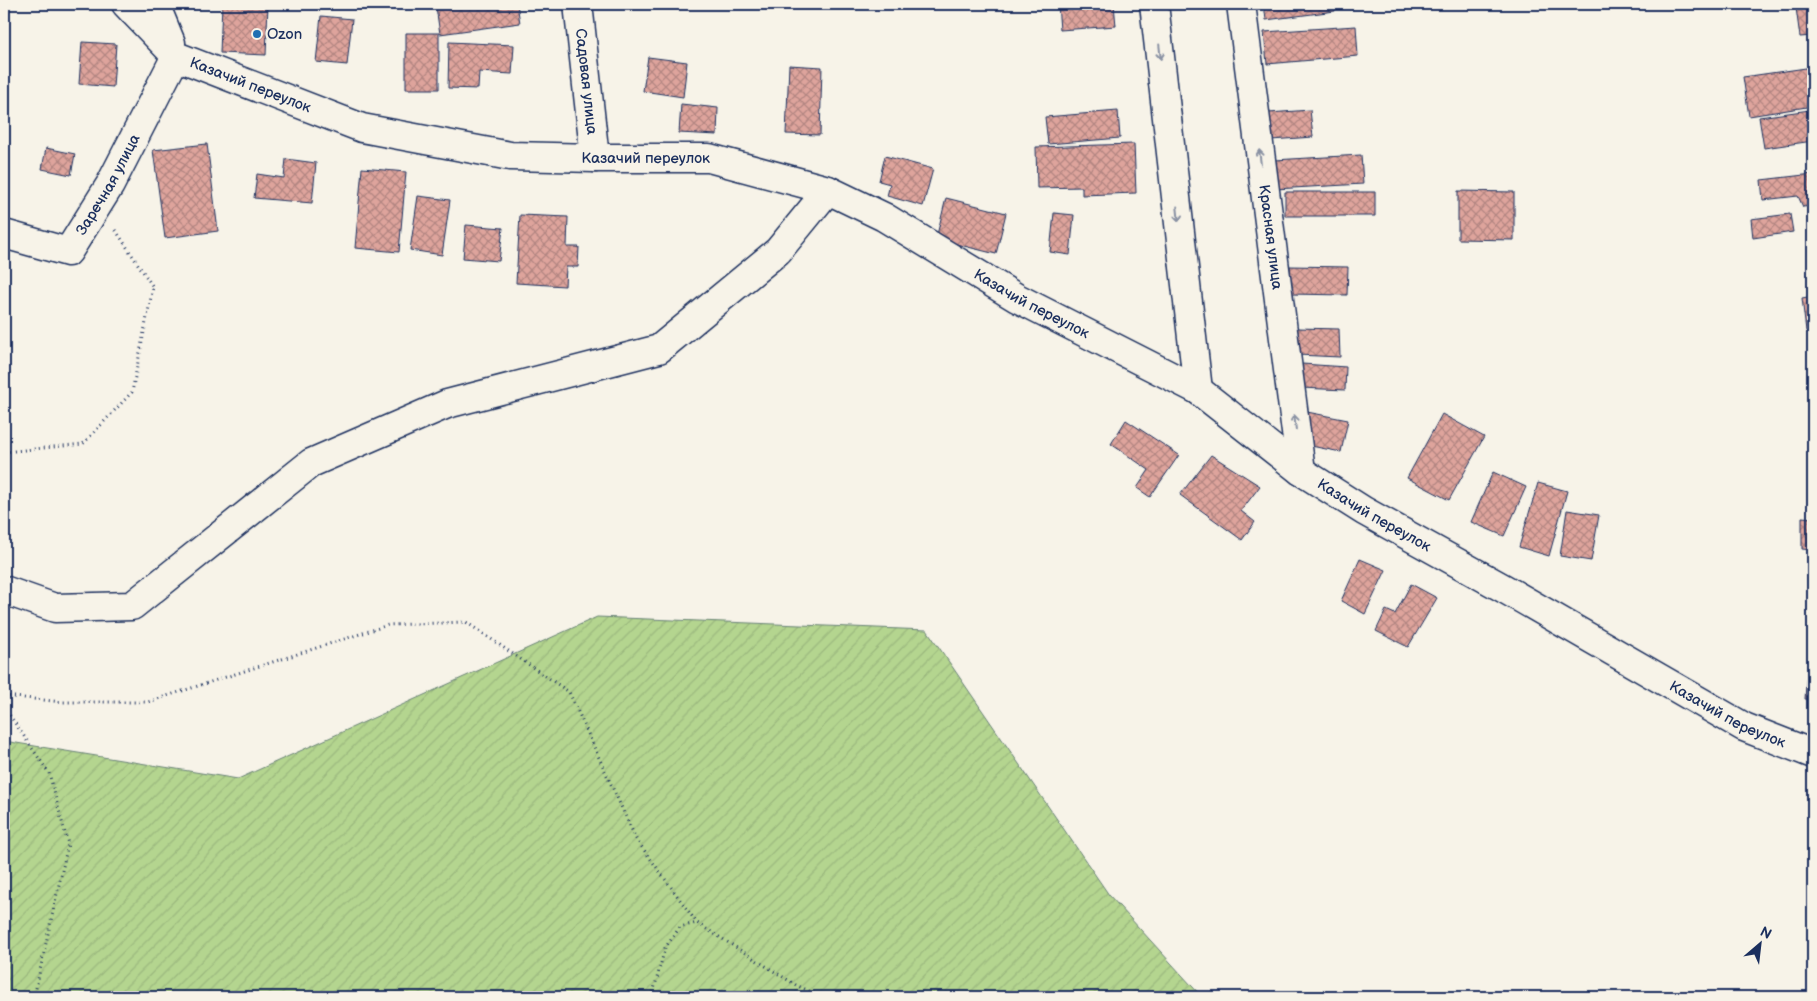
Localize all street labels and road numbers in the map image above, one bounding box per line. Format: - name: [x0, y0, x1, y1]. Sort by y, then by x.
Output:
- street label: Садовая улица: [571, 27, 602, 136]
- street label: Казачий переулок: [187, 53, 314, 117]
- street label: Заречная улица: [71, 131, 144, 239]
- street label: Казачий переулок: [581, 148, 710, 168]
- street label: Красная улица: [1255, 183, 1287, 291]
- street label: Казачий переулок: [971, 265, 1093, 343]
- street label: Казачий переулок: [1314, 474, 1434, 556]
- street label: Казачий переулок: [1666, 677, 1789, 752]

